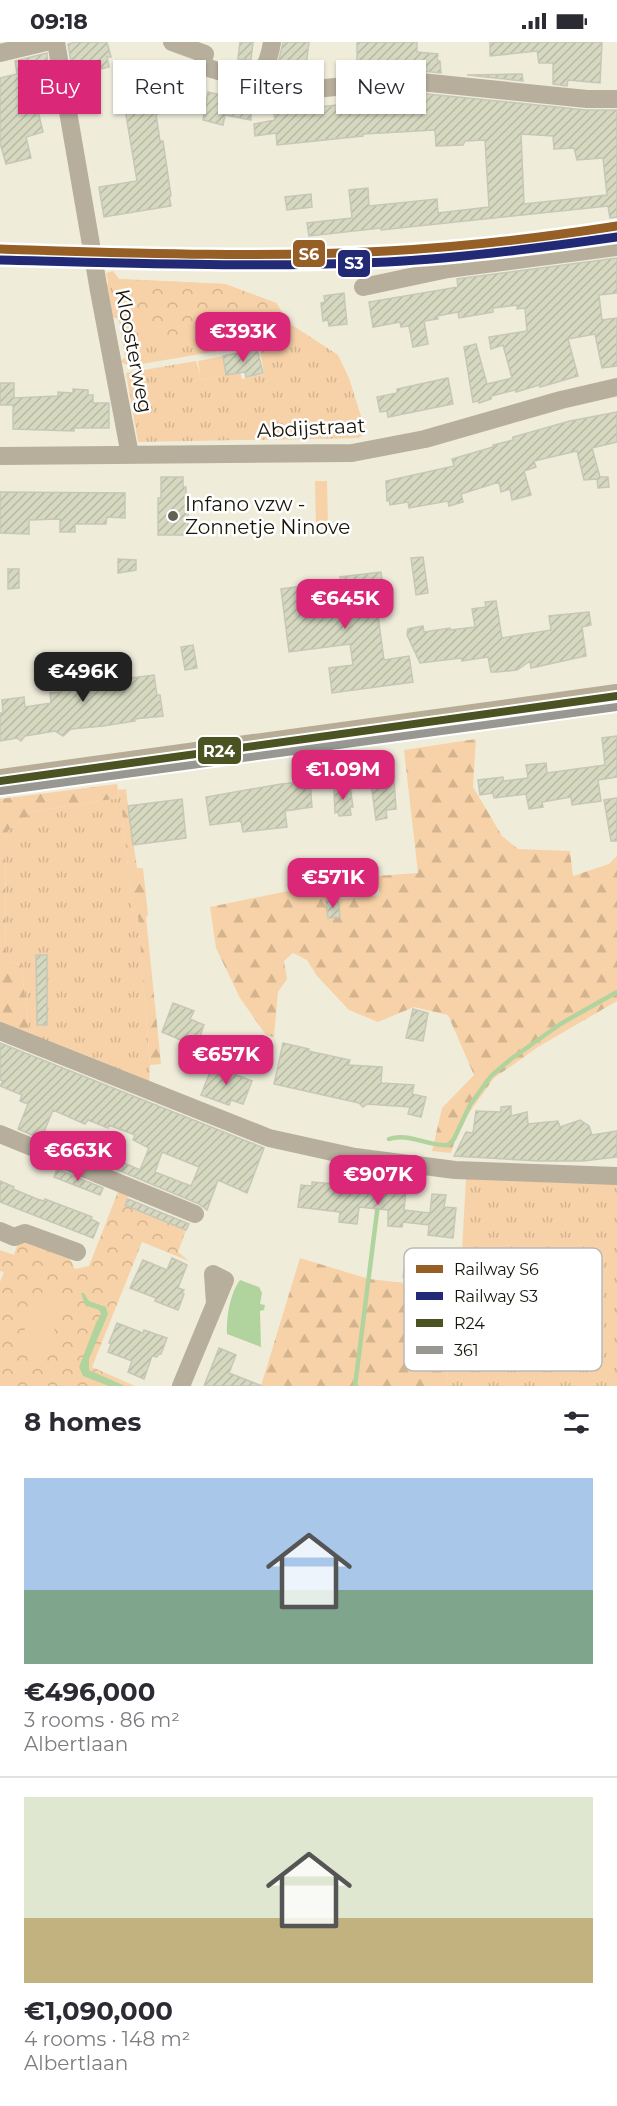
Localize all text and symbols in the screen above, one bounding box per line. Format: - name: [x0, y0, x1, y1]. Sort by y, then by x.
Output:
- text: 09:18: [30, 8, 88, 35]
- chip: Buy: [18, 60, 101, 114]
- chip: Rent: [113, 60, 206, 114]
- chip: Filters: [218, 60, 324, 114]
- chip: New: [336, 60, 426, 114]
- line badge: S6: [292, 239, 326, 268]
- text: S6: [299, 245, 319, 264]
- line badge: S3: [337, 249, 371, 278]
- text: S3: [344, 254, 364, 273]
- street label: Kloosterweg: [110, 287, 158, 415]
- pin: €393K: [201, 312, 285, 363]
- text: €393K: [209, 319, 277, 343]
- street label: Abdijstraat: [256, 413, 366, 443]
- place label: Infano vzw - Zonnetje Ninove: [185, 492, 350, 539]
- marker: Infano vzw - Zonnetje Ninove: [166, 509, 180, 523]
- pin: €645K: [303, 579, 387, 630]
- text: €645K: [310, 586, 380, 610]
- pin: €496K: [41, 652, 125, 703]
- text: €496K: [48, 659, 118, 683]
- line badge: R24: [197, 736, 242, 765]
- text: R24: [203, 742, 235, 761]
- pin: €1.09M: [294, 750, 392, 801]
- text: €1.09M: [306, 757, 380, 781]
- pin: €571K: [291, 858, 375, 909]
- text: €571K: [302, 865, 364, 889]
- pin: €657K: [184, 1035, 268, 1086]
- text: €657K: [192, 1042, 260, 1066]
- pin: €663K: [36, 1131, 120, 1182]
- text: €663K: [44, 1138, 112, 1162]
- pin: €907K: [336, 1155, 420, 1206]
- text: €907K: [343, 1162, 413, 1186]
- legend: [404, 1248, 602, 1371]
- text: Railway S6: [454, 1260, 539, 1279]
- text: Railway S3: [454, 1287, 538, 1306]
- text: R24: [454, 1314, 485, 1333]
- text: 361: [454, 1341, 479, 1360]
- text: 8 homes: [24, 1406, 141, 1438]
- icon: filters: [560, 1406, 593, 1439]
- icon: home: [255, 1517, 363, 1625]
- text: €496,000: [24, 1676, 155, 1708]
- text: 3 rooms · 86 m²: [24, 1708, 180, 1732]
- text: Albertlaan: [24, 1732, 128, 1756]
- icon: home: [255, 1836, 363, 1944]
- text: €1,090,000: [24, 1995, 173, 2027]
- text: 4 rooms · 148 m²: [24, 2027, 190, 2051]
- text: Albertlaan: [24, 2051, 128, 2075]

